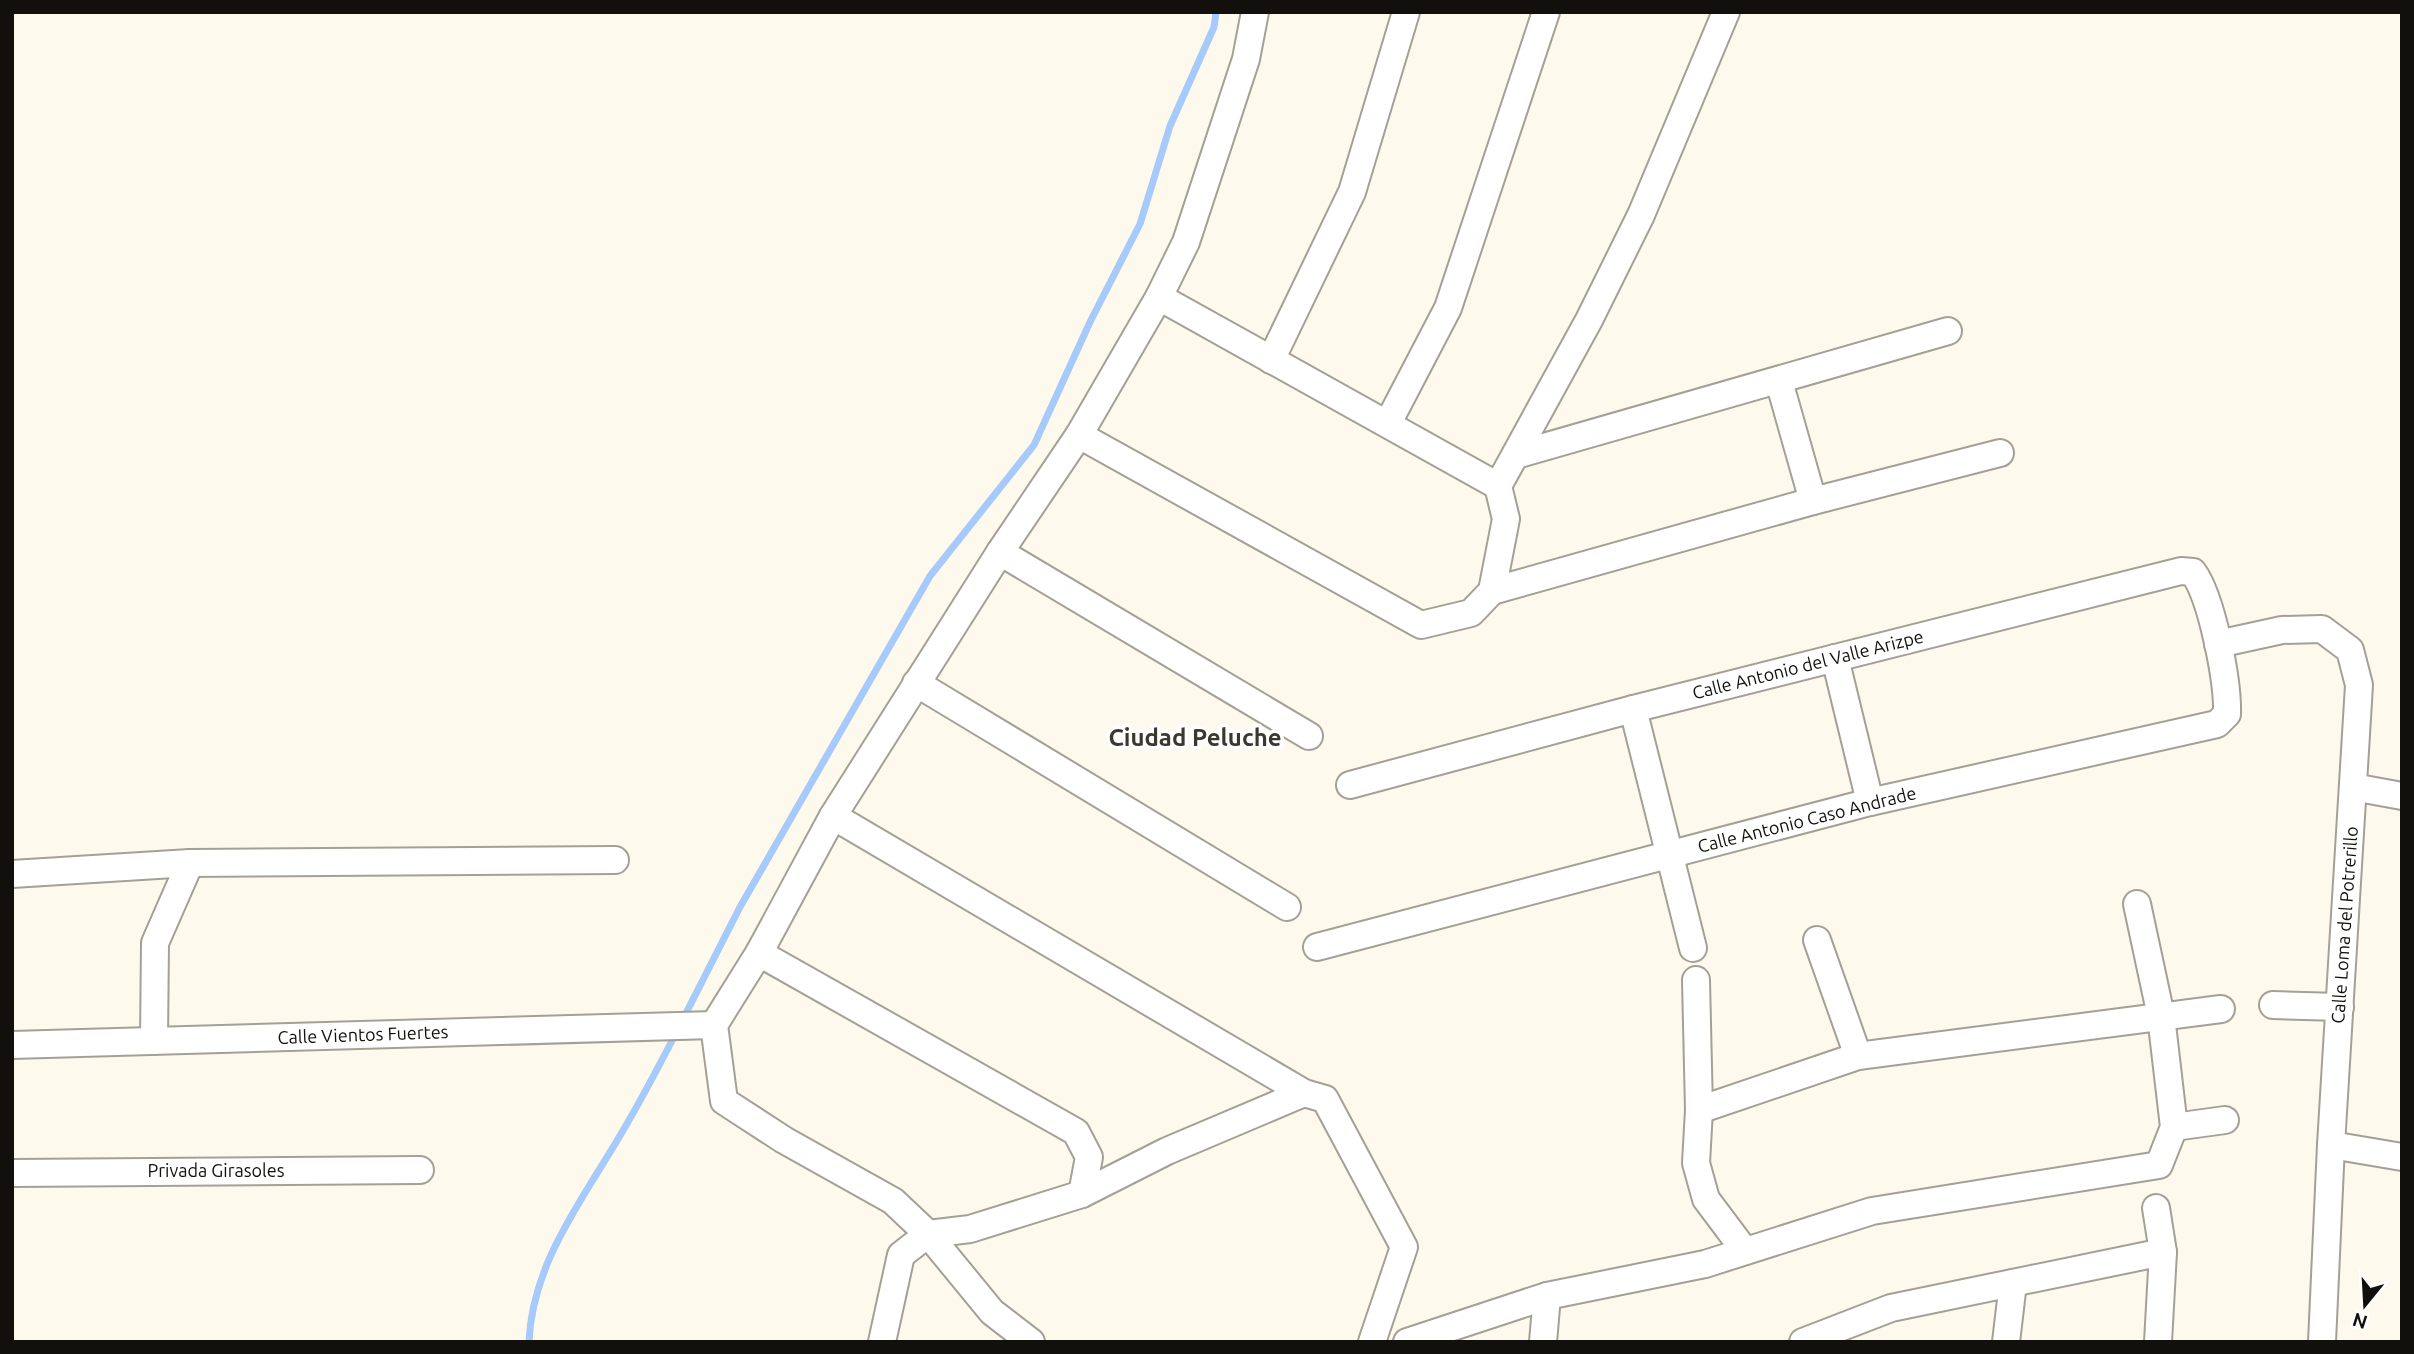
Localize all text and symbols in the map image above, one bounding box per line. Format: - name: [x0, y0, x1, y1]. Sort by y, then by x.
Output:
- street label: Calle Antonio del Valle Arizpe: [1690, 626, 1925, 702]
- district label: Ciudad Peluche: [1108, 724, 1282, 751]
- street label: Calle Antonio Caso Andrade: [1695, 782, 1918, 856]
- street label: Calle Loma del Potrerillo: [2327, 826, 2361, 1024]
- street label: Calle Vientos Fuertes: [277, 1021, 449, 1047]
- street label: Privada Girasoles: [147, 1160, 285, 1180]
- north arrow: [2330, 1270, 2400, 1340]
- text: N: [2350, 1309, 2370, 1334]

